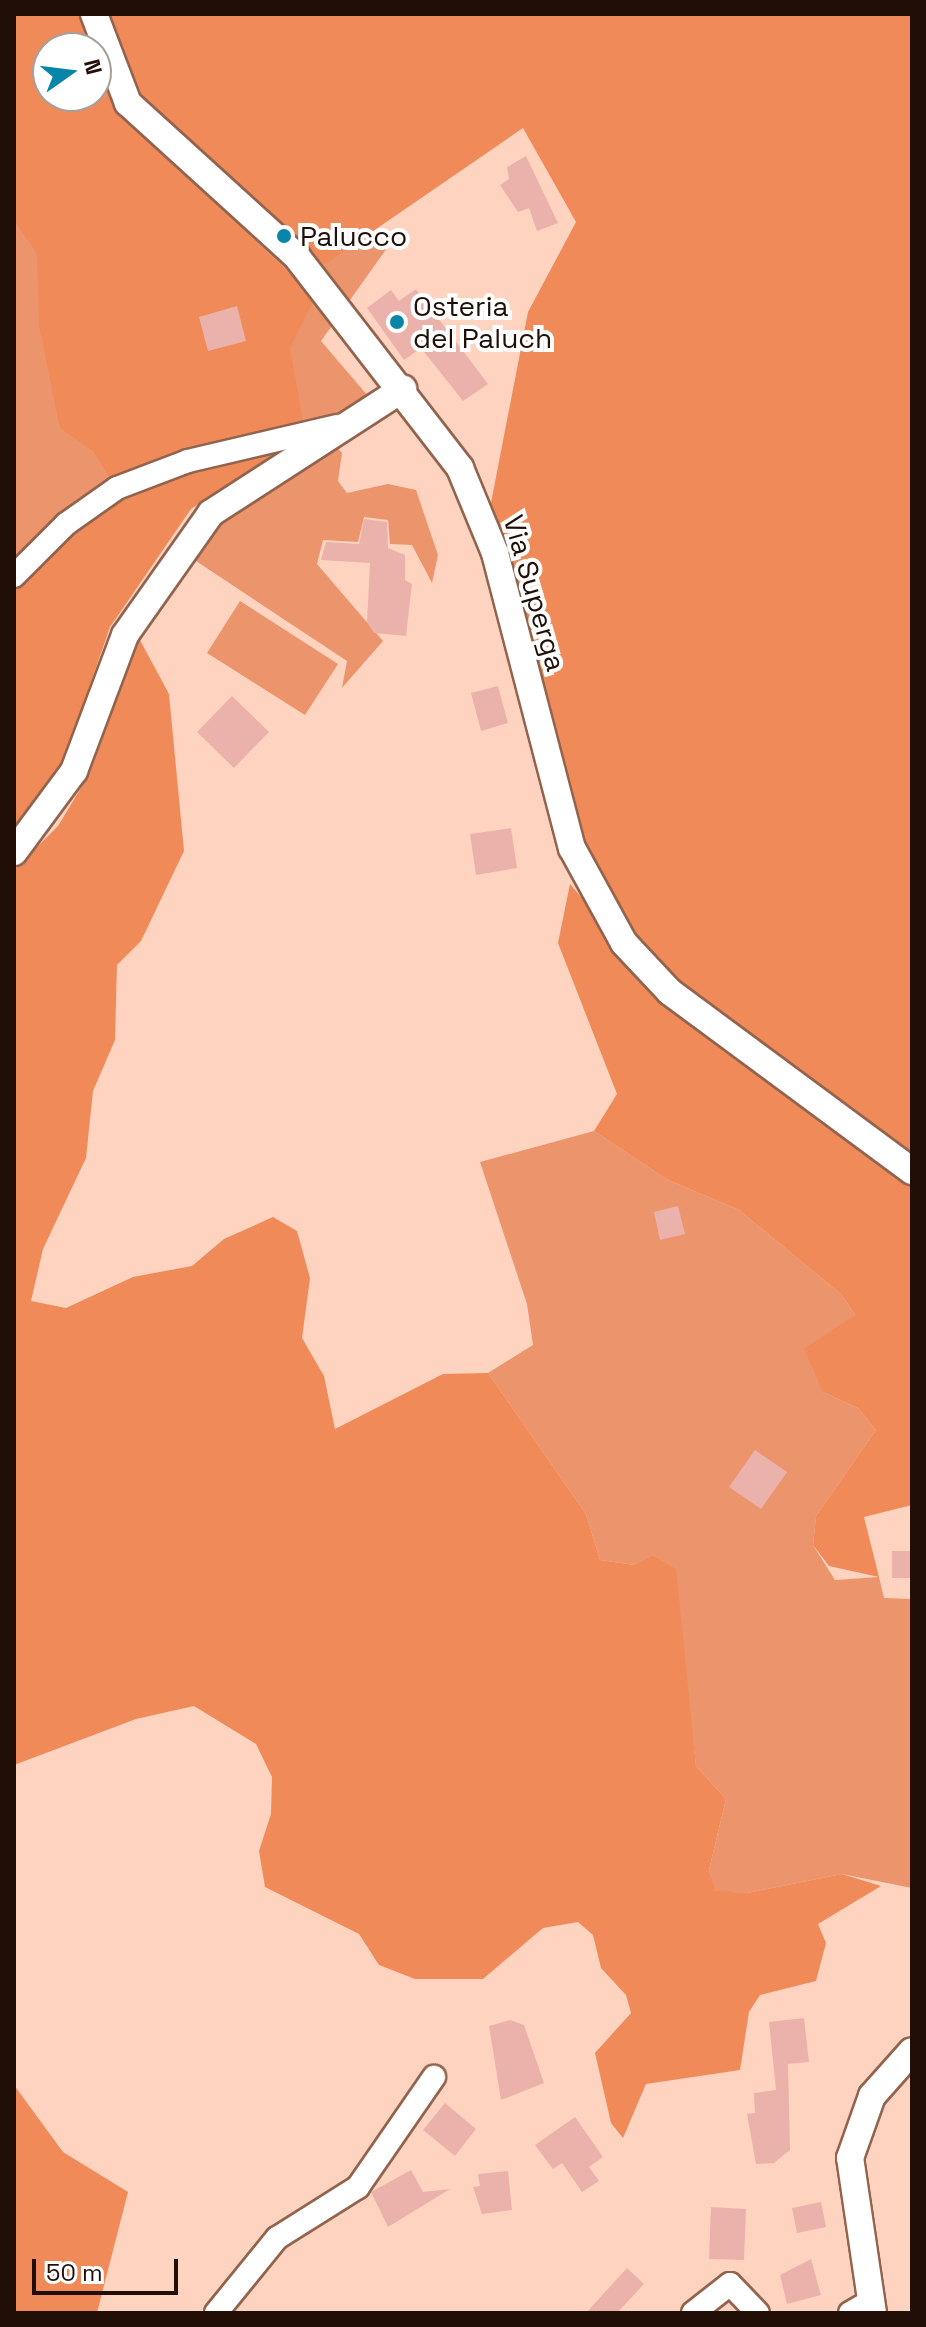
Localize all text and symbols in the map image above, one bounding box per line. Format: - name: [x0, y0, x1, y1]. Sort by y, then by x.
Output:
- north arrow: [32, 32, 112, 112]
- text: N: [78, 56, 109, 77]
- place label: Palucco: [300, 219, 407, 253]
- marker: Palucco: [275, 227, 293, 245]
- place label: Osteria del Paluch: [413, 289, 552, 355]
- marker: Osteria del Paluch: [388, 313, 406, 331]
- street label: Via Superga: [497, 511, 573, 675]
- scale bar: [36, 2243, 182, 2293]
- text: 50 m: [46, 2257, 103, 2288]

